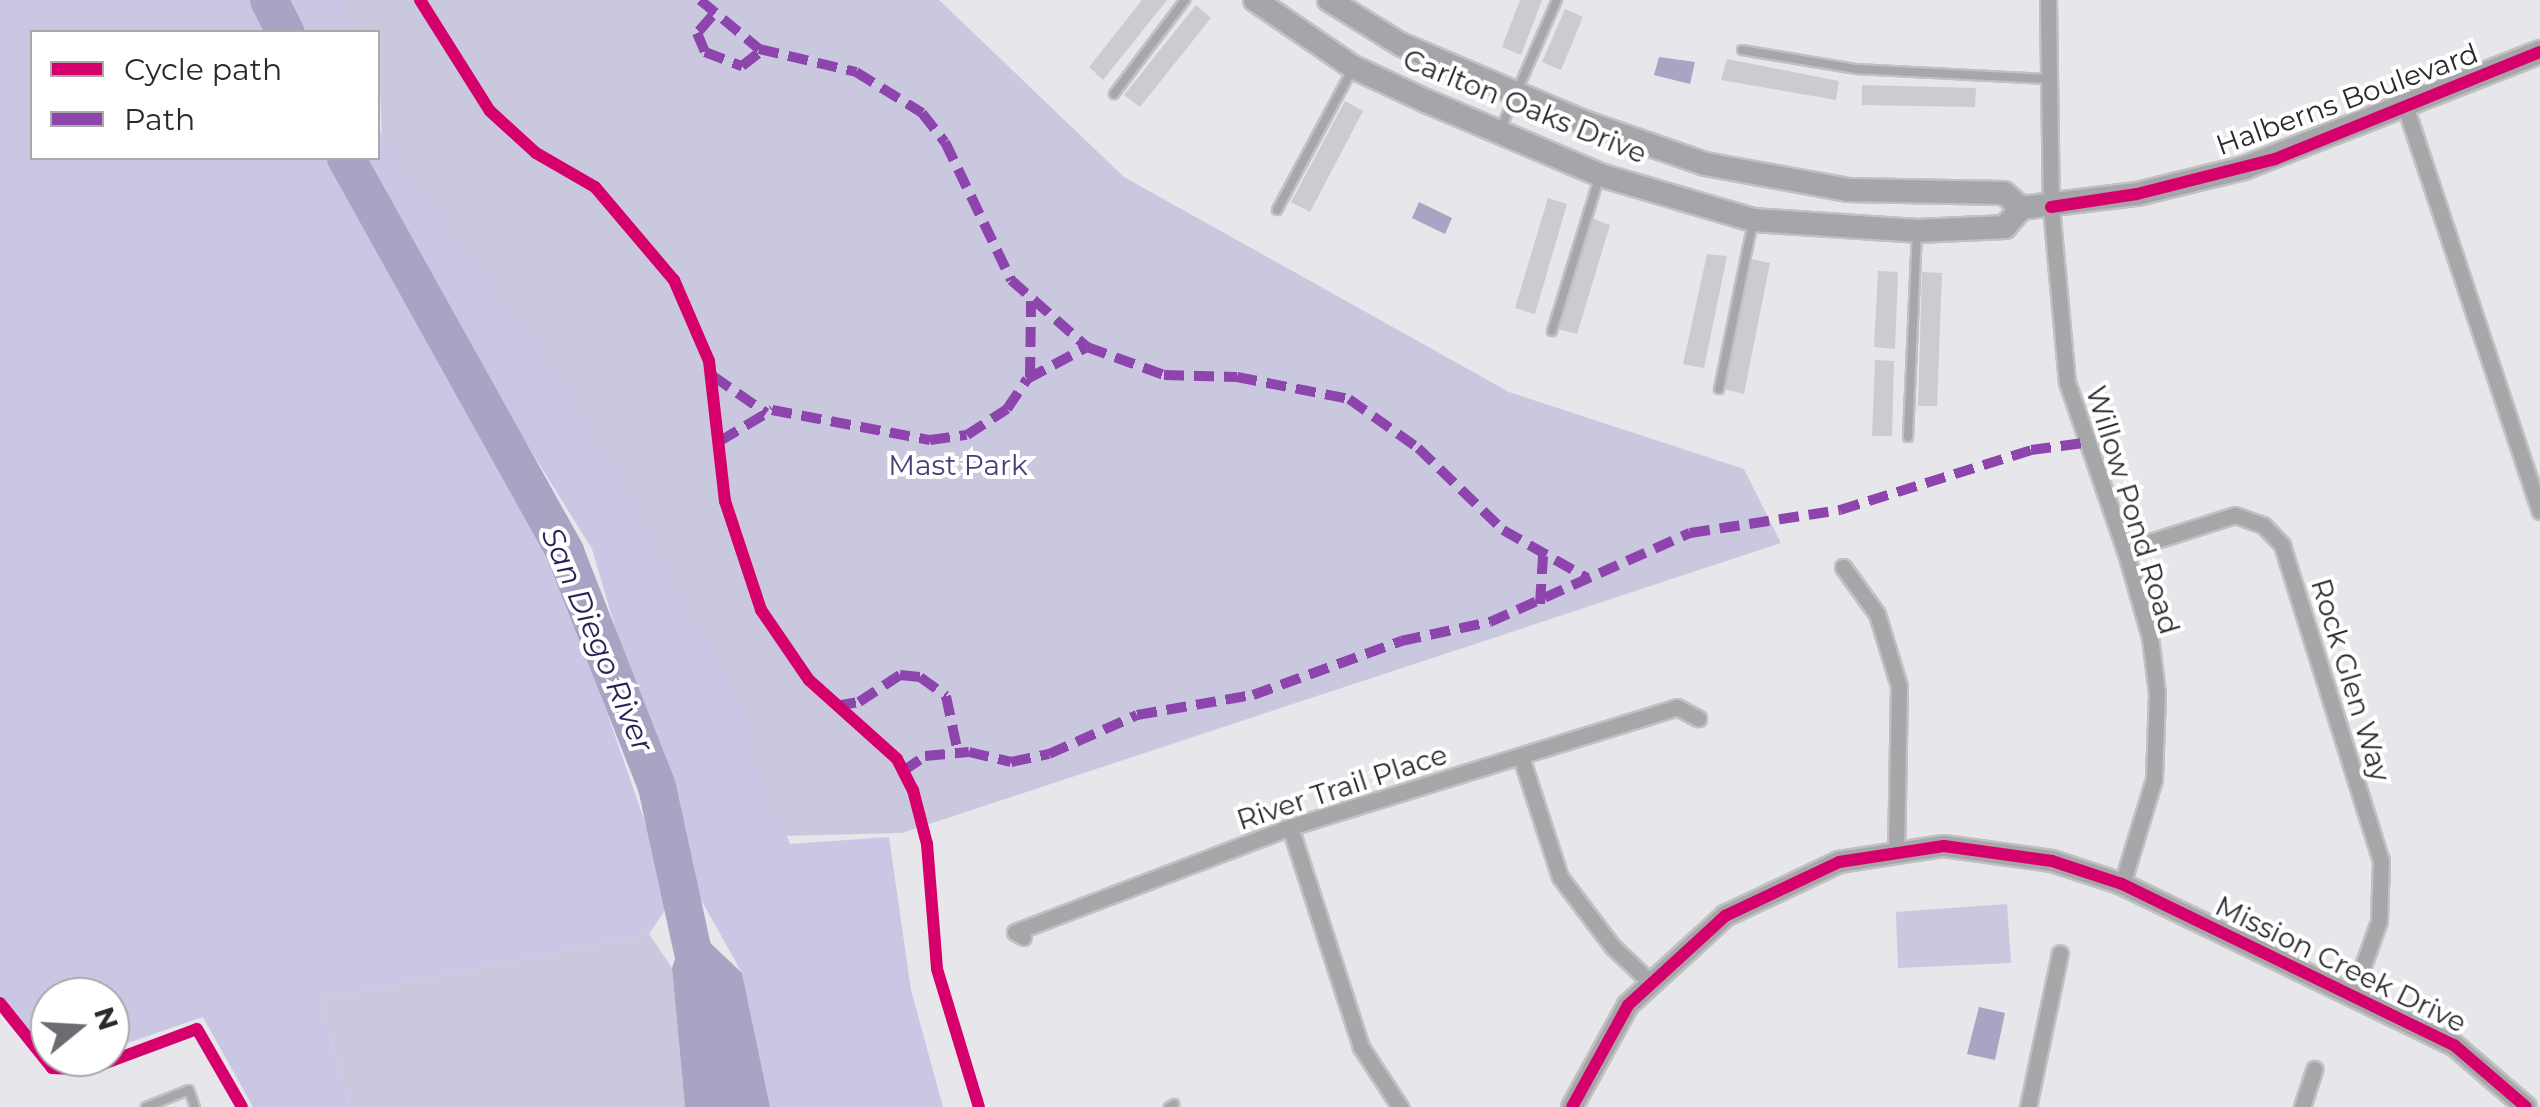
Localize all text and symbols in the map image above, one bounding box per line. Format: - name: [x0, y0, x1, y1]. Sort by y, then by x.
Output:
- legend: [30, 30, 380, 160]
- street label: Halberns Boulevard: [2211, 36, 2483, 162]
- street label: Carlton Oaks Drive: [1398, 42, 1652, 170]
- text: Cycle path: [124, 51, 282, 88]
- text: Path: [124, 101, 195, 138]
- street label: Willow Pond Road: [2079, 382, 2187, 638]
- park label: Mast Park: [888, 448, 1028, 482]
- water label: San Diego River: [533, 522, 661, 758]
- street label: Rock Glen Way: [2304, 574, 2398, 786]
- street label: River Trail Place: [1233, 737, 1451, 837]
- street label: Mission Creek Drive: [2210, 889, 2472, 1039]
- north arrow: [30, 977, 130, 1077]
- text: N: [87, 1002, 126, 1034]

